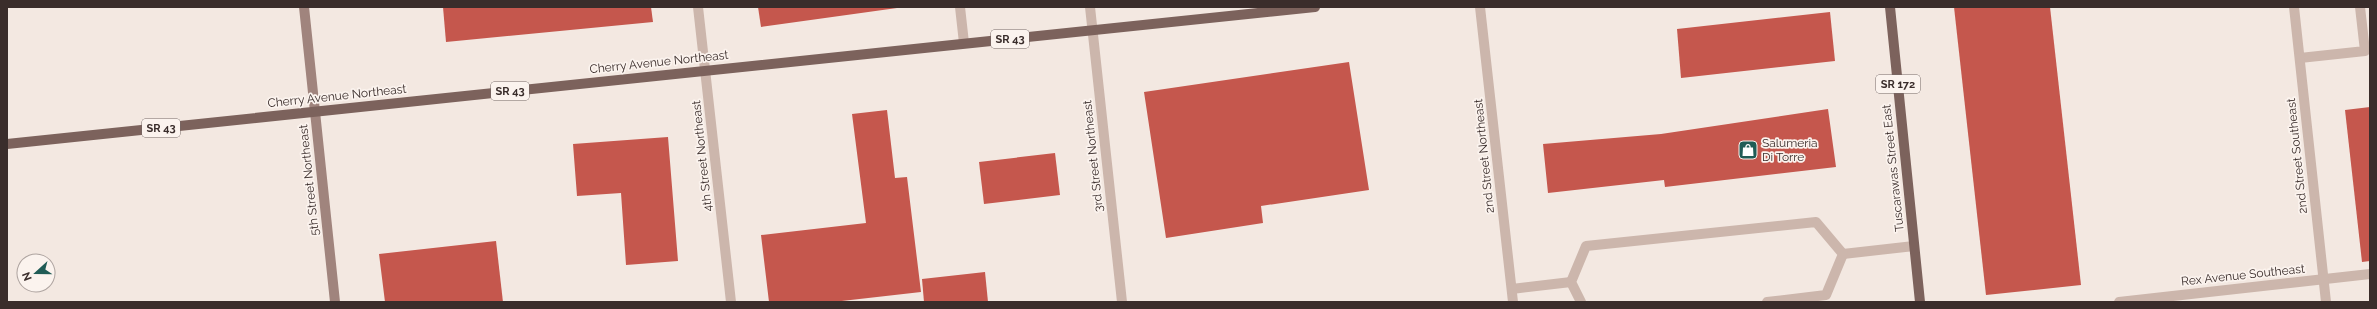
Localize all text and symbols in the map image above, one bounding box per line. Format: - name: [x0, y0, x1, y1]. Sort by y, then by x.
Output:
- road number: SR 43: [991, 30, 1029, 48]
- street label: Cherry Avenue Northeast: [589, 48, 729, 76]
- road number: SR 172: [1876, 75, 1920, 93]
- street label: Cherry Avenue Northeast: [267, 82, 407, 110]
- road number: SR 43: [491, 82, 529, 100]
- street label: 2nd Street Northeast: [1471, 98, 1497, 214]
- street label: 2nd Street Southeast: [2284, 98, 2310, 214]
- street label: 3rd Street Northeast: [1080, 99, 1106, 213]
- street label: 4th Street Northeast: [689, 100, 715, 212]
- street label: Tuscarawas Street East: [1879, 104, 1907, 232]
- road number: SR 43: [142, 119, 180, 137]
- street label: 5th Street Northeast: [296, 124, 322, 236]
- place label: Salumeria Di Torre: [1762, 136, 1818, 164]
- shop icon: Salumeria Di Torre: [1737, 139, 1759, 161]
- north arrow: [16, 253, 56, 293]
- street label: Rex Avenue Southeast: [2180, 262, 2306, 288]
- text: N: [20, 270, 35, 283]

